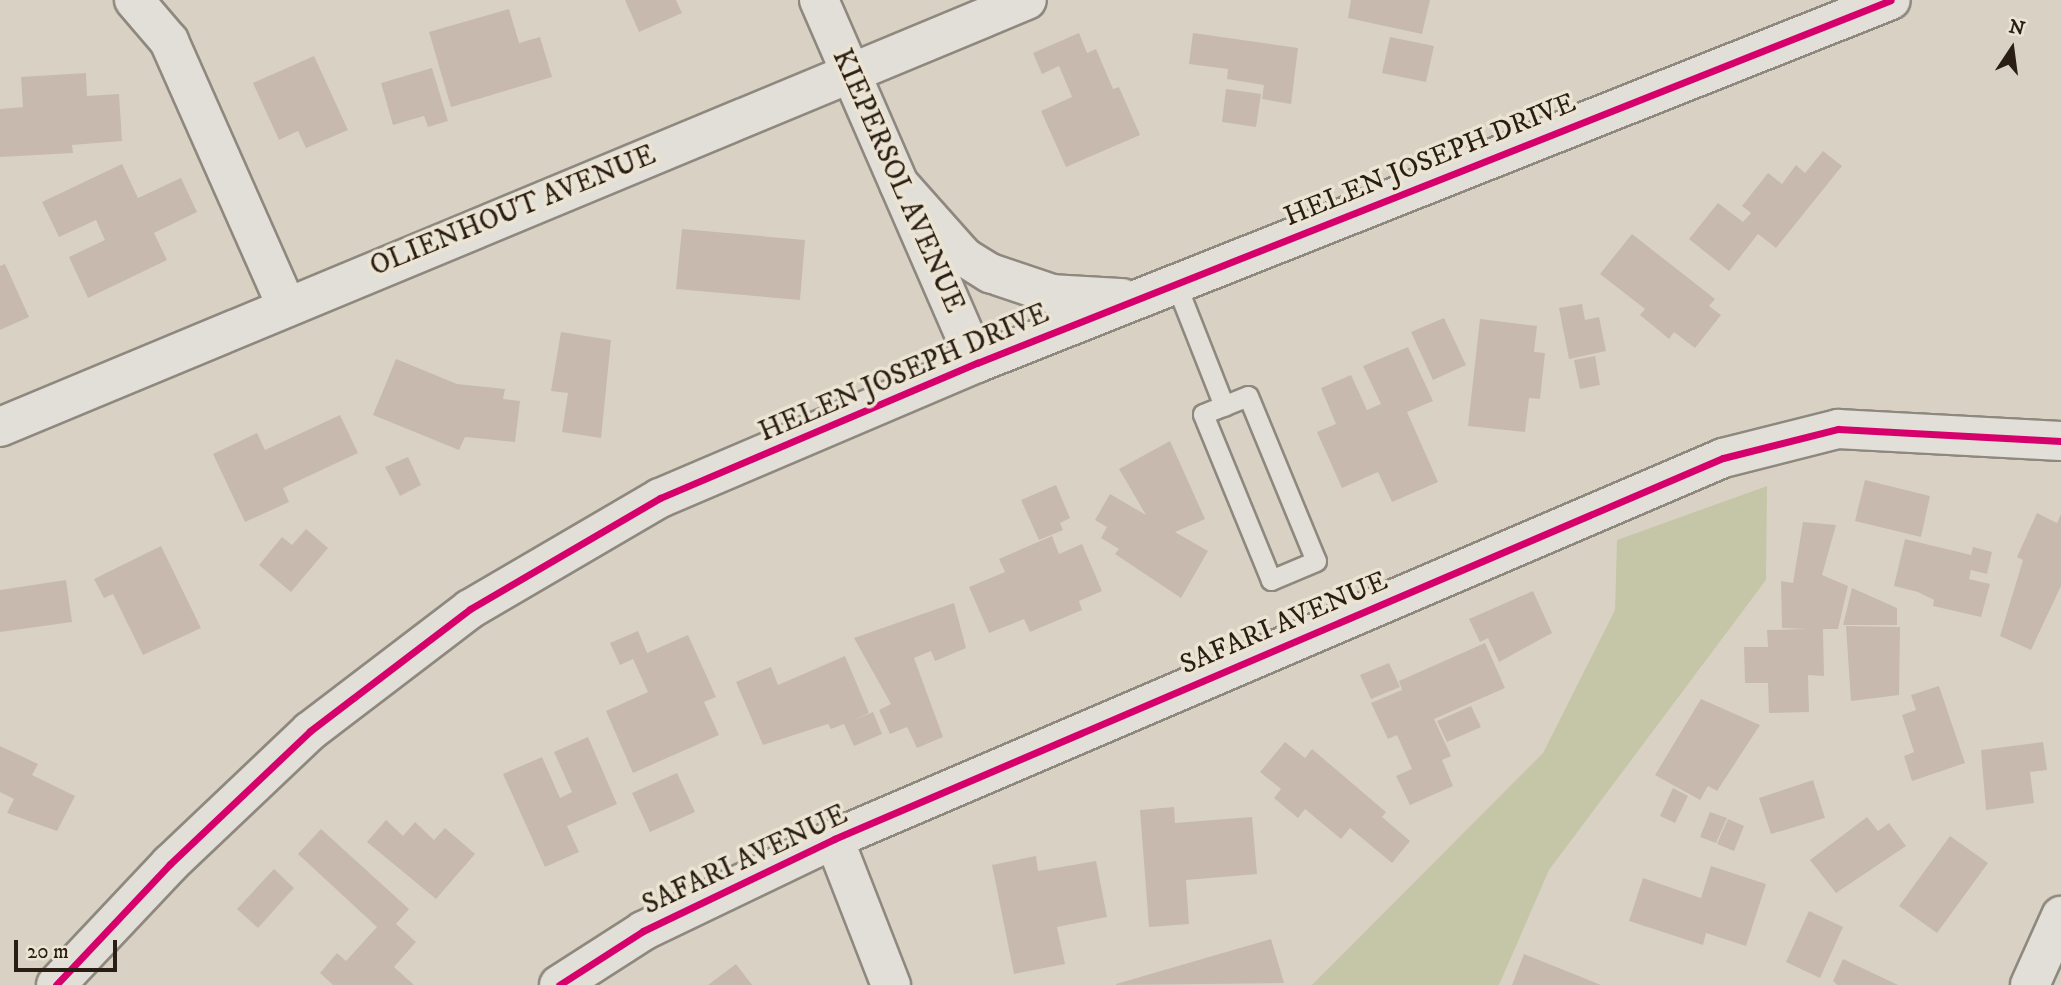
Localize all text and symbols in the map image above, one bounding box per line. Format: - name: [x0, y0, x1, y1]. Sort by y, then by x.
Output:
- north arrow: [1977, 14, 2047, 84]
- text: N: [2007, 15, 2027, 41]
- street label: KIEPERSOL AVENUE: [825, 44, 971, 318]
- street label: HELEN JOSEPH DRIVE: [1279, 86, 1581, 234]
- street label: OLIENHOUT AVENUE: [365, 138, 661, 284]
- street label: HELEN JOSEPH DRIVE: [754, 297, 1054, 449]
- street label: SAFARI AVENUE: [1175, 564, 1393, 682]
- street label: SAFARI AVENUE: [637, 798, 853, 922]
- scale bar: [18, 926, 121, 970]
- text: 20 m: [27, 939, 69, 965]

